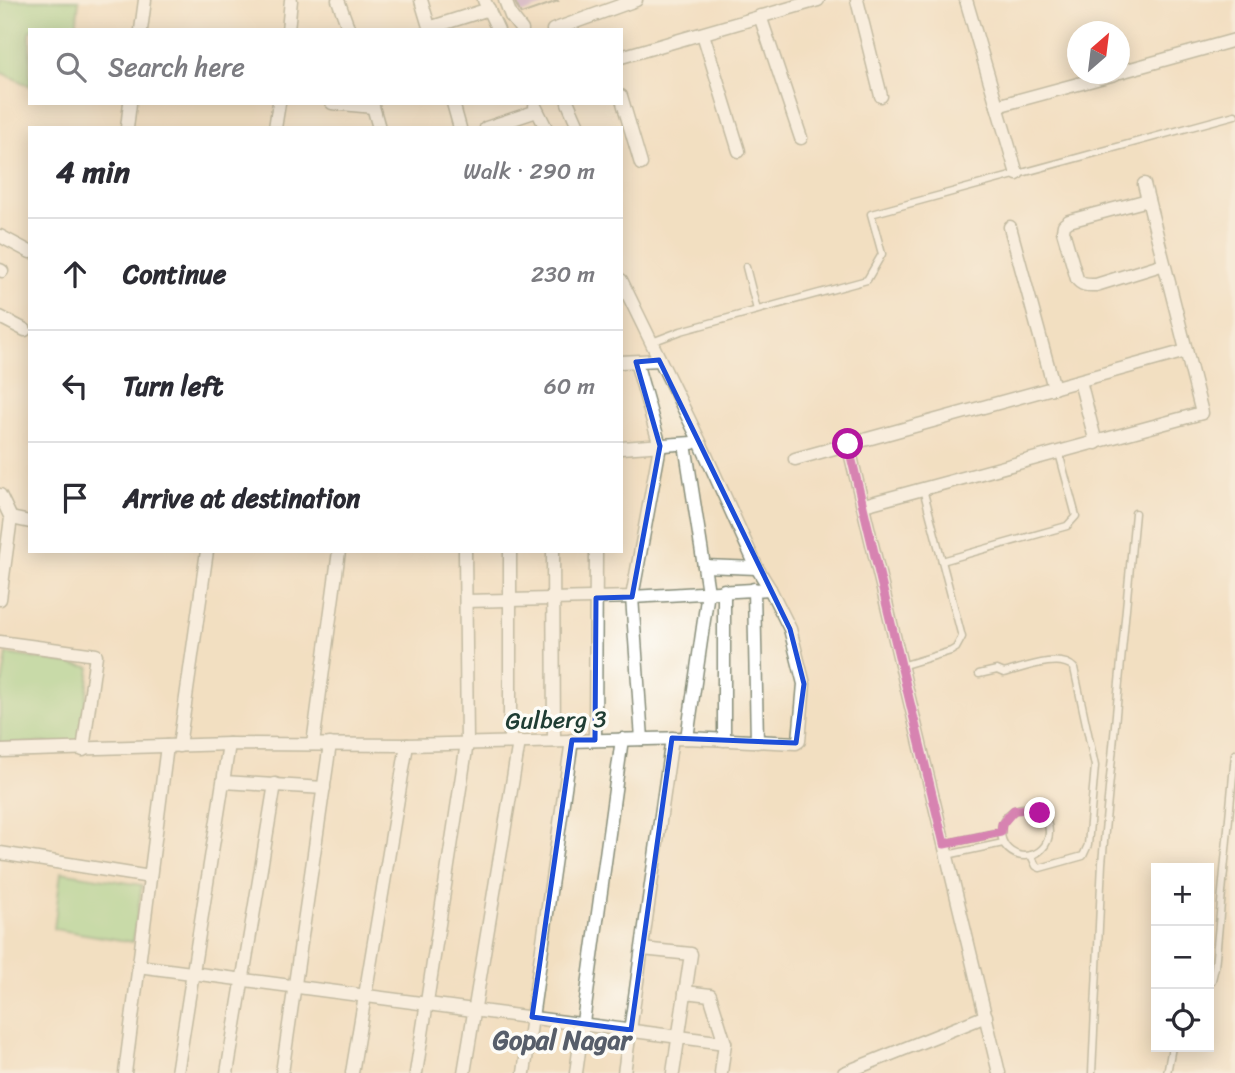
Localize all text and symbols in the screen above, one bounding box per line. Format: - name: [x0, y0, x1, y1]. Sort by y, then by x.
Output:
- north arrow: [1067, 21, 1130, 84]
- search box: [28, 28, 623, 105]
- text: Search here: [108, 44, 245, 90]
- icon: search: [52, 48, 90, 86]
- text: 4 min: [56, 145, 130, 199]
- text: Walk · 290 m: [463, 151, 595, 192]
- text: Continue: [123, 251, 226, 297]
- text: 230 m: [531, 254, 595, 295]
- icon: ahead: [56, 255, 94, 293]
- text: Turn left: [123, 363, 223, 409]
- text: 60 m: [544, 366, 595, 407]
- icon: left: [56, 367, 94, 405]
- route start: [832, 428, 863, 459]
- text: Arrive at destination: [123, 475, 360, 521]
- icon: arrive: [56, 479, 94, 517]
- street label: Gulberg 3: [505, 698, 607, 742]
- route end: [1024, 797, 1055, 828]
- map controls: [1151, 863, 1214, 1052]
- button: +: [1151, 863, 1214, 926]
- button: −: [1151, 926, 1214, 989]
- button: locate: [1151, 989, 1214, 1052]
- district label: Gopal Nagar: [493, 1017, 634, 1063]

